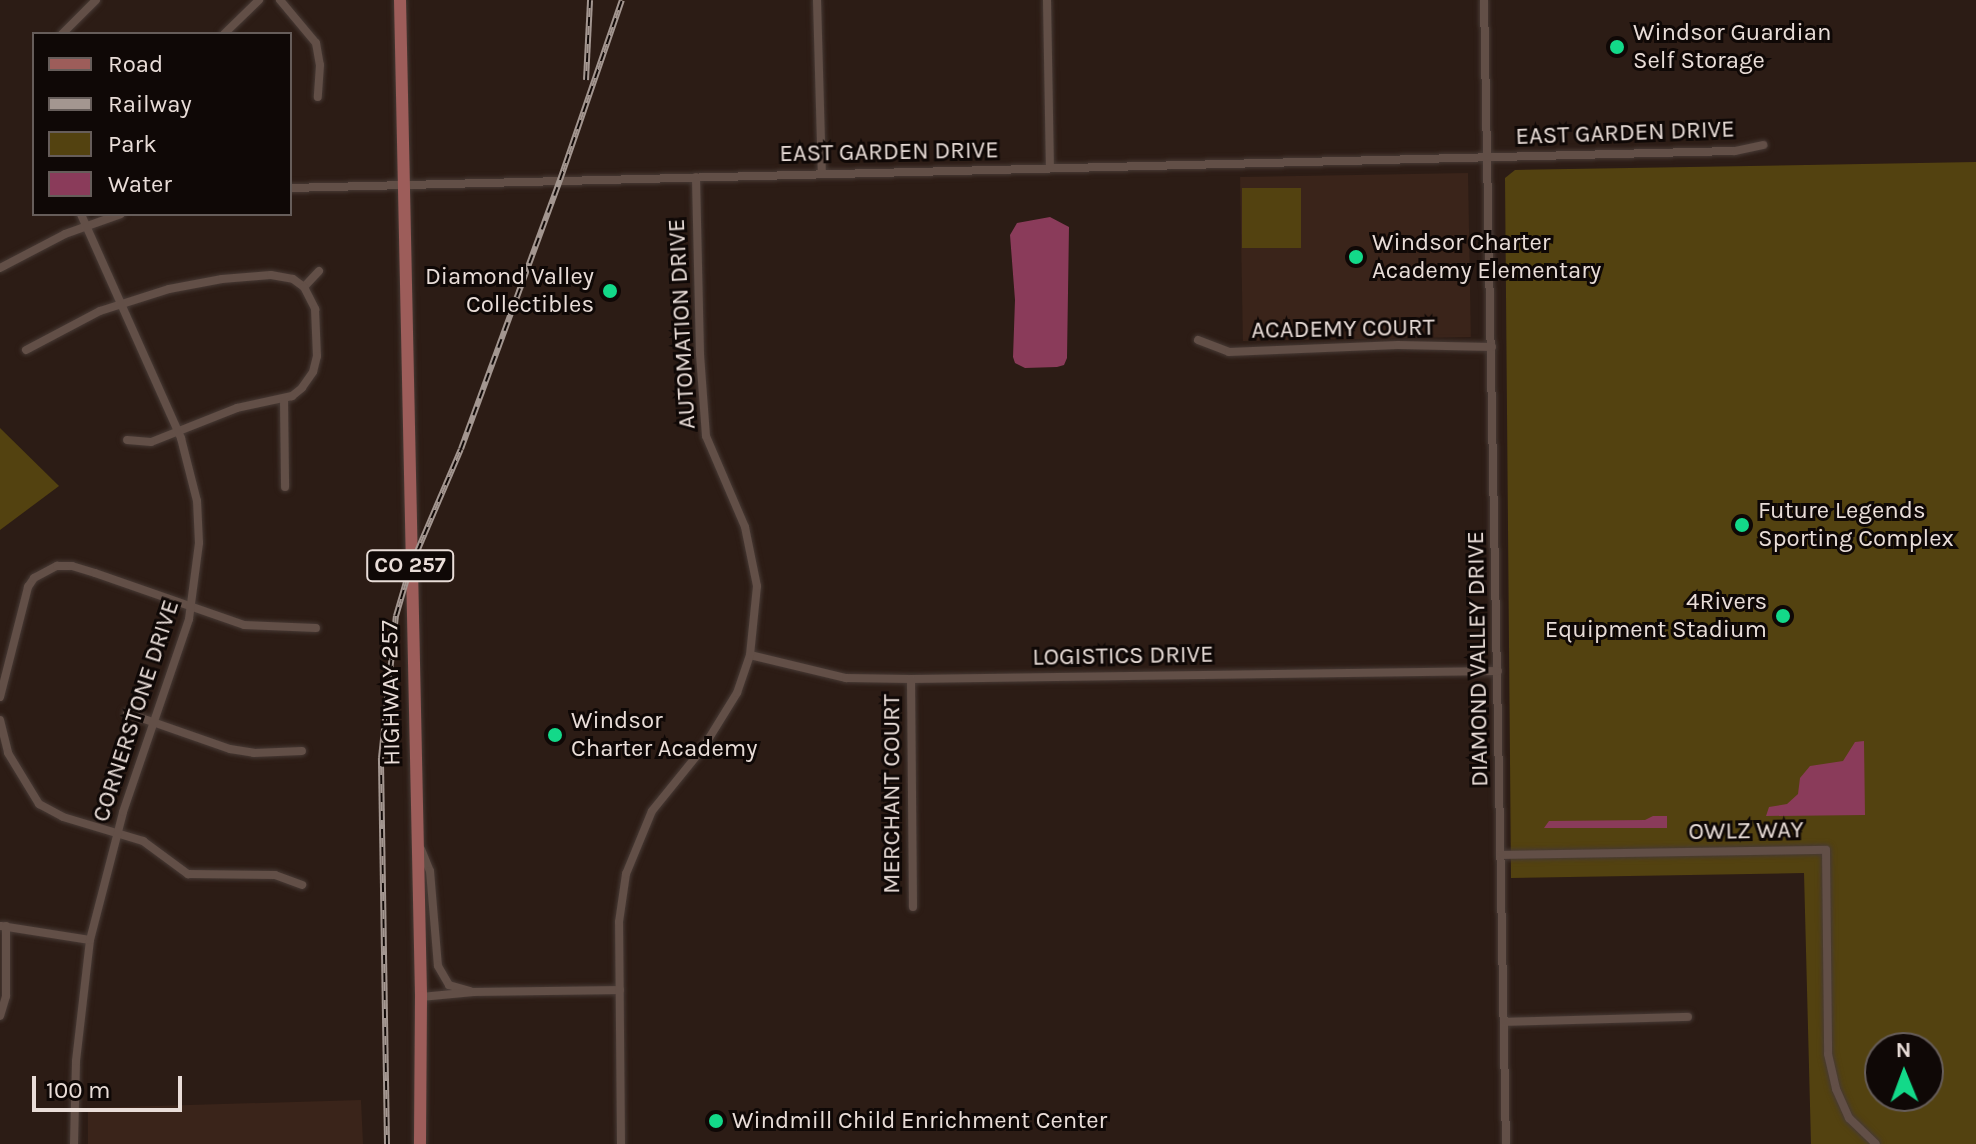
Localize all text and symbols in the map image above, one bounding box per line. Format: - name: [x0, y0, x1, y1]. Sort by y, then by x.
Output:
- place label: Windsor Guardian Self Storage: [1633, 19, 1831, 75]
- legend: [32, 32, 292, 216]
- marker: Windsor Guardian Self Storage: [1608, 38, 1626, 56]
- text: Road: [108, 50, 163, 78]
- text: Railway: [108, 90, 192, 118]
- street label: EAST GARDEN DRIVE: [1515, 115, 1735, 151]
- text: Park: [108, 130, 157, 158]
- street label: EAST GARDEN DRIVE: [779, 136, 999, 168]
- text: Water: [108, 170, 172, 198]
- street label: AUTOMATION DRIVE: [662, 218, 702, 430]
- place label: Windsor Charter Academy Elementary: [1372, 229, 1601, 285]
- marker: Windsor Charter Academy Elementary: [1347, 248, 1365, 266]
- place label: Diamond Valley Collectibles: [425, 263, 594, 319]
- marker: Diamond Valley Collectibles: [601, 282, 619, 300]
- street label: ACADEMY COURT: [1251, 313, 1435, 345]
- place label: Future Legends Sporting Complex: [1758, 497, 1954, 553]
- marker: Future Legends Sporting Complex: [1733, 516, 1751, 534]
- street label: DIAMOND VALLEY DRIVE: [1461, 531, 1495, 787]
- road number: CO 257: [366, 548, 454, 584]
- place label: 4Rivers Equipment Stadium: [1545, 588, 1767, 644]
- street label: CORNERSTONE DRIVE: [87, 597, 185, 825]
- marker: 4Rivers Equipment Stadium: [1774, 607, 1792, 625]
- street label: HIGHWAY 257: [375, 620, 407, 766]
- street label: LOGISTICS DRIVE: [1032, 640, 1214, 672]
- street label: MERCHANT COURT: [878, 694, 906, 894]
- place label: Windsor Charter Academy: [571, 707, 757, 763]
- marker: Windsor Charter Academy: [546, 726, 564, 744]
- street label: OWLZ WAY: [1688, 816, 1804, 846]
- north arrow: [1864, 1032, 1944, 1112]
- text: N: [1895, 1037, 1912, 1063]
- scale bar: [36, 1060, 186, 1110]
- text: 100 m: [46, 1076, 111, 1104]
- place label: Windmill Child Enrichment Center: [732, 1107, 1107, 1135]
- marker: Windmill Child Enrichment Center: [707, 1112, 725, 1130]

